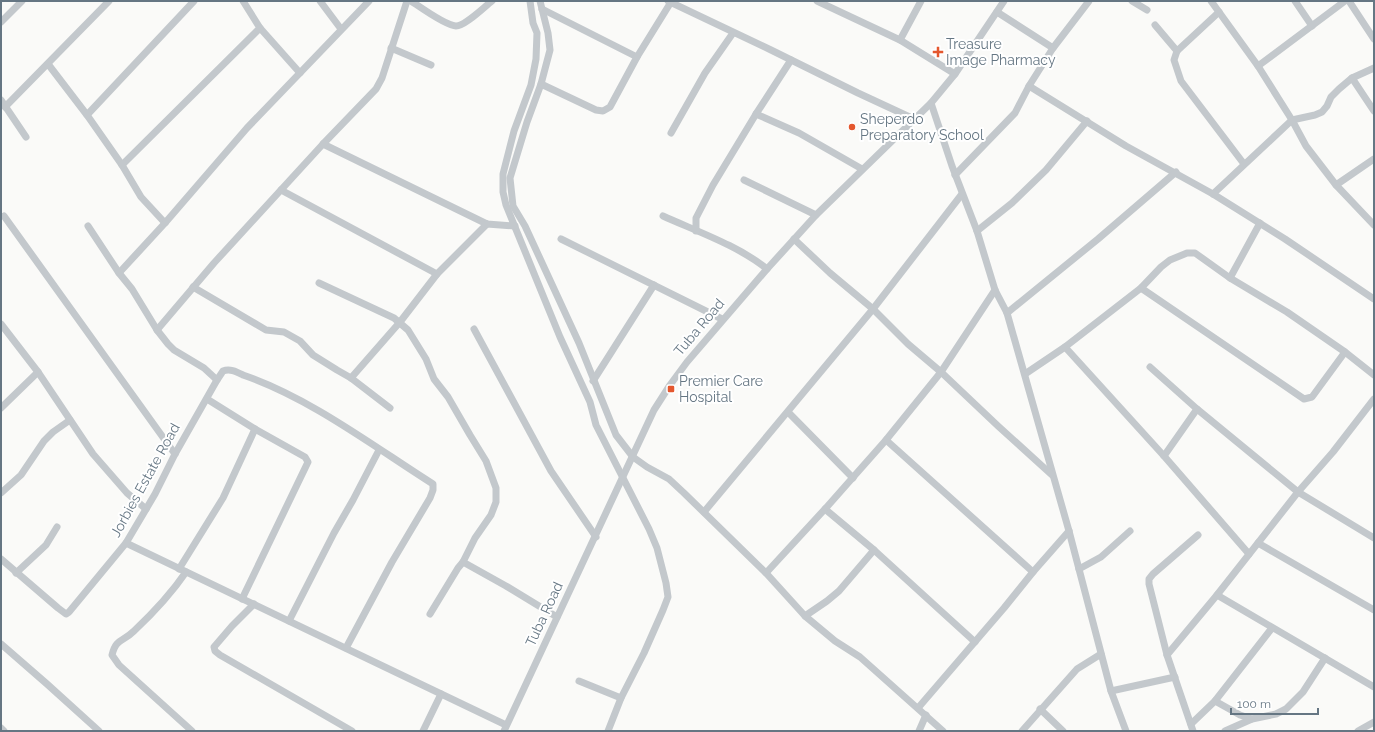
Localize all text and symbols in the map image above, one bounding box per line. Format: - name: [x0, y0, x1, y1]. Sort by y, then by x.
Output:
- place label: Treasure Image Pharmacy: [946, 36, 1056, 68]
- marker: Treasure Image Pharmacy: [933, 47, 943, 57]
- place label: Sheperdo Preparatory School: [860, 111, 984, 143]
- marker: Sheperdo Preparatory School: [847, 122, 857, 132]
- street label: Tuba Road: [671, 295, 727, 359]
- place label: Premier Care Hospital: [679, 373, 763, 405]
- marker: Premier Care Hospital: [666, 384, 676, 394]
- street label: Jorbies Estate Road: [107, 420, 183, 540]
- street label: Tuba Road: [522, 579, 566, 649]
- scale bar: [1231, 690, 1318, 716]
- text: 100 m: [1237, 697, 1271, 711]

